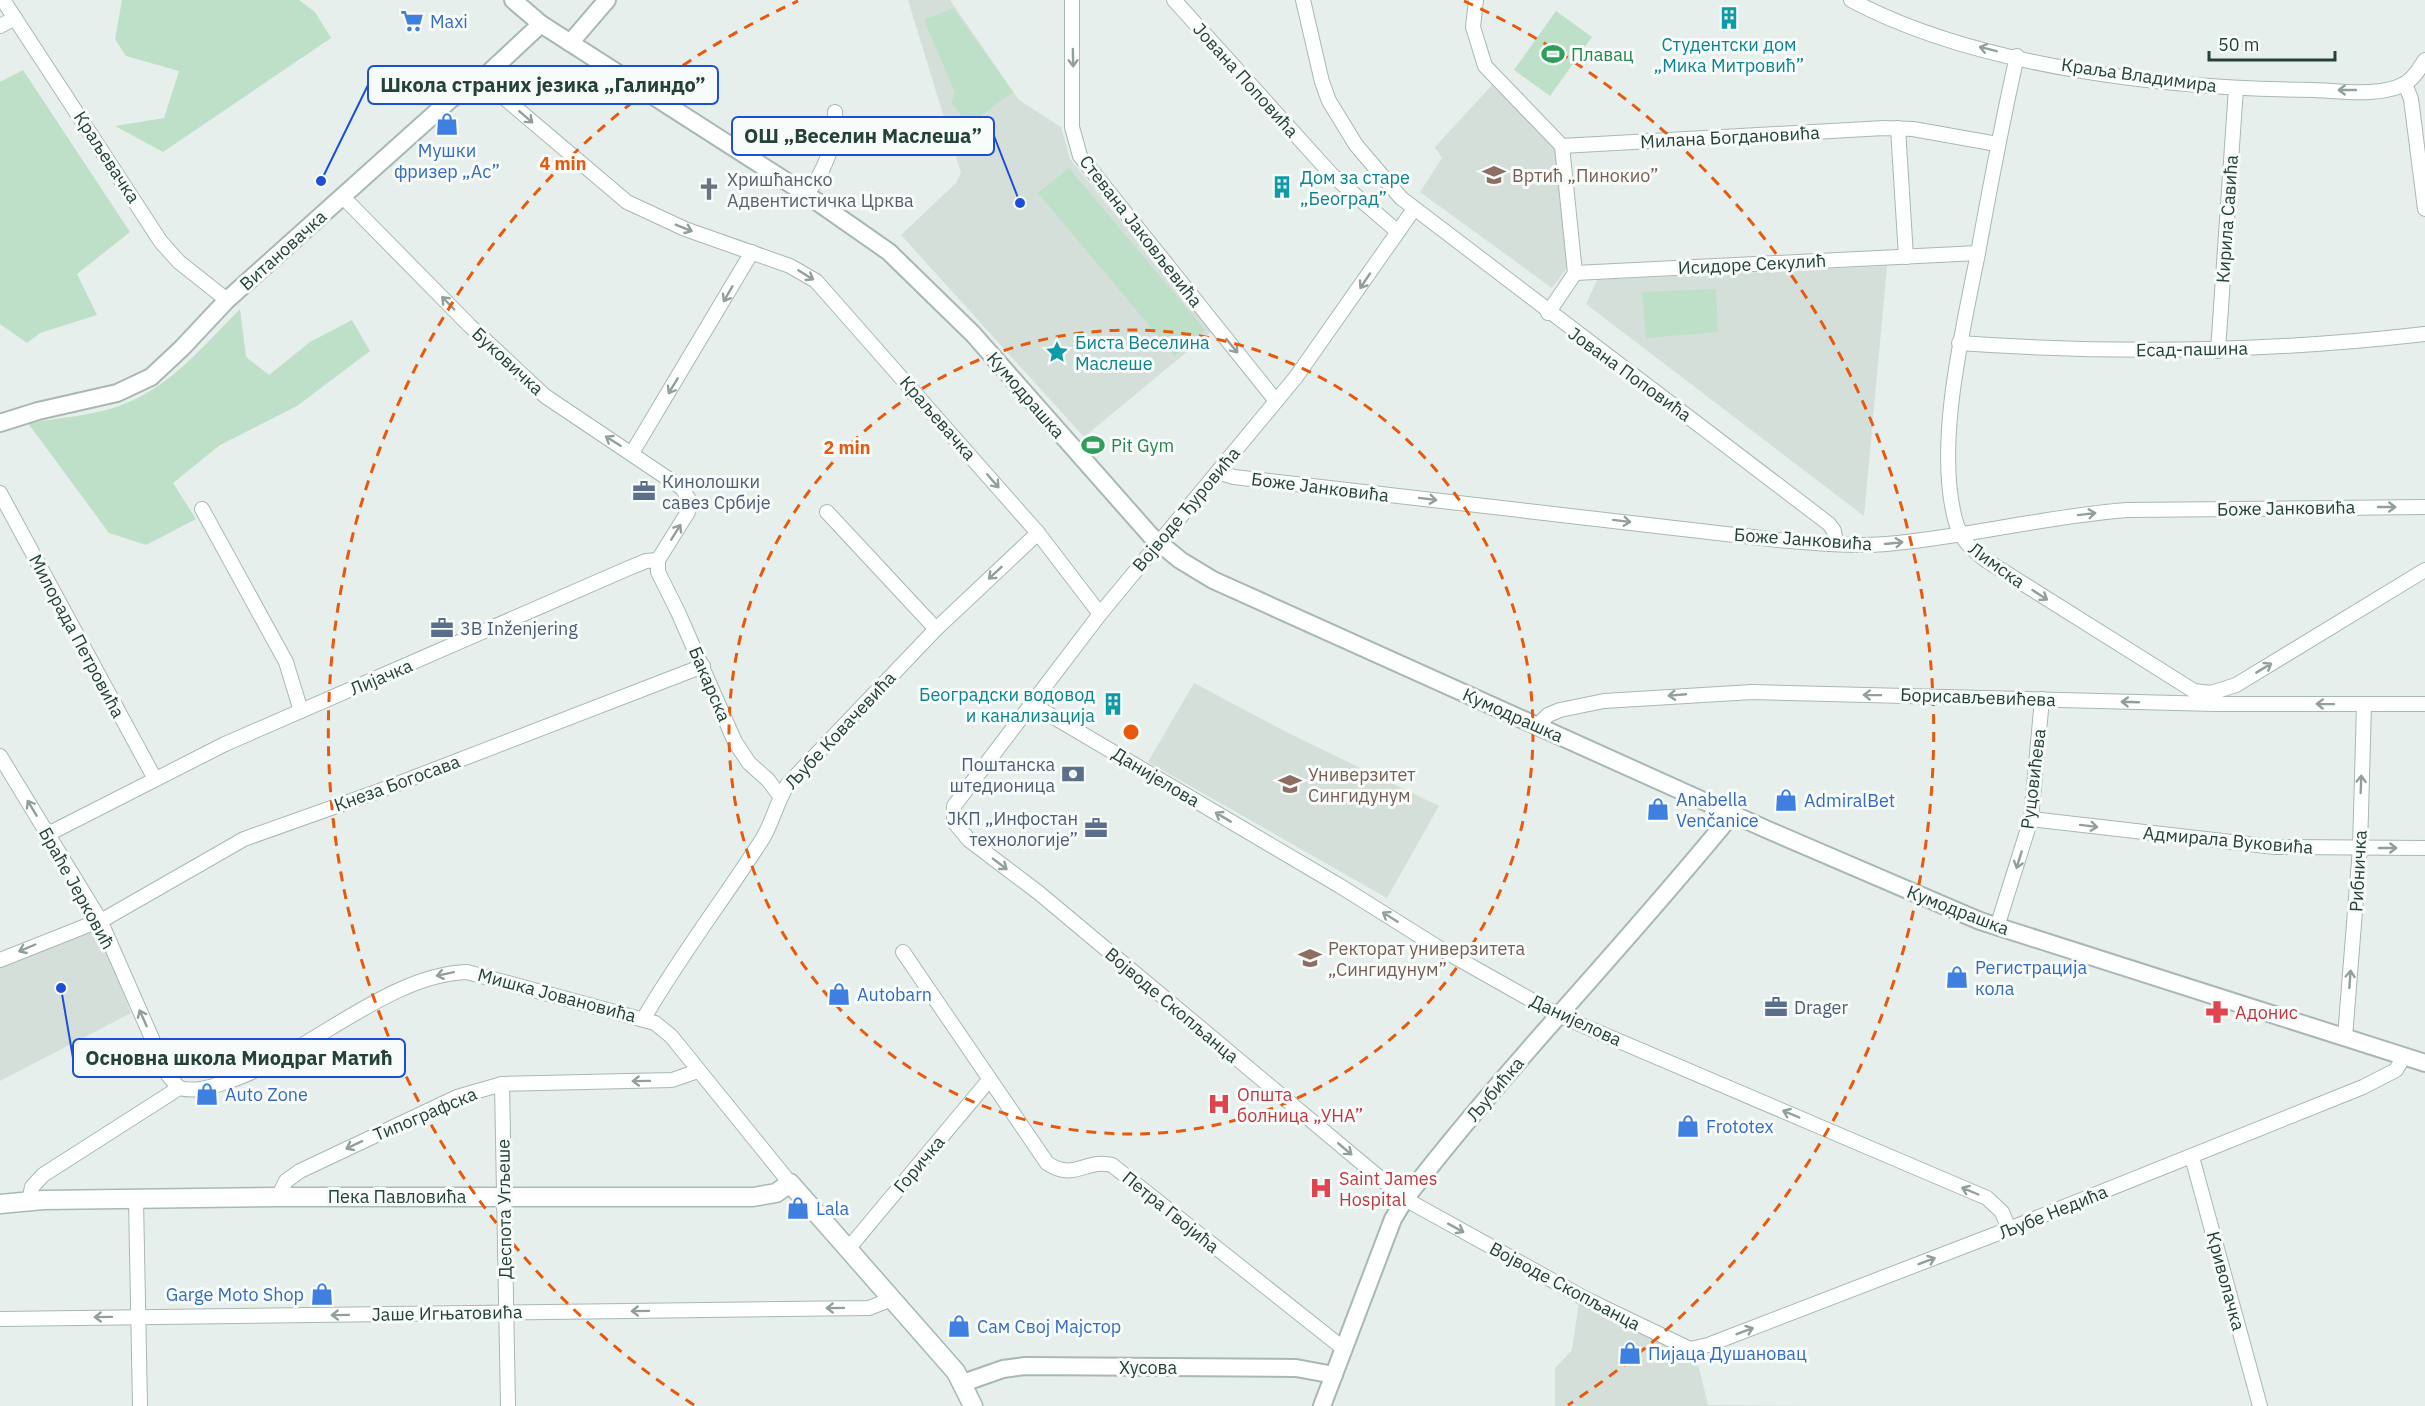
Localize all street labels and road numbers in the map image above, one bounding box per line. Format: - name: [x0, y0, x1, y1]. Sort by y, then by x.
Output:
- street label: Јована Поповића: [1188, 18, 1304, 142]
- street label: Краља Владимира: [2060, 53, 2219, 97]
- street label: Краљевачка: [69, 107, 145, 208]
- street label: Милана Богдановића: [1640, 121, 1821, 153]
- street label: Стевана Јаковљевића: [1074, 150, 1208, 312]
- street label: Кирила Савића: [2211, 154, 2243, 284]
- street label: Витановачка: [235, 205, 332, 295]
- street label: Исидоре Секулић: [1677, 249, 1827, 279]
- street label: Буковичка: [467, 322, 549, 400]
- street label: Јована Поповића: [1564, 322, 1696, 427]
- street label: Есад-пашина: [2136, 337, 2249, 361]
- street label: Кумодрашка: [982, 347, 1070, 443]
- street label: Краљевачка: [895, 371, 981, 465]
- street label: Војводе Ђуровића: [1127, 442, 1245, 576]
- street label: Боже Јанковића: [1250, 467, 1391, 507]
- street label: Боже Јанковића: [2217, 495, 2356, 521]
- street label: Боже Јанковића: [1733, 523, 1873, 555]
- street label: Лимска: [1964, 537, 2030, 593]
- street label: Милорада Петровића: [24, 550, 130, 722]
- street label: Бакарска: [684, 643, 736, 725]
- street label: Лијачка: [346, 653, 416, 700]
- street label: Љубе Ковачевића: [780, 666, 901, 794]
- street label: Кумодрашка: [1459, 683, 1567, 748]
- street label: Борисављевићева: [1900, 683, 2057, 711]
- street label: Руцовићева: [2015, 727, 2051, 831]
- street label: Данијелова: [1108, 742, 1204, 812]
- street label: Кнеза Богосава: [331, 749, 463, 816]
- street label: Адмирала Вуковића: [2142, 821, 2314, 859]
- street label: Браће Јерковић: [34, 823, 120, 953]
- street label: Рибничка: [2344, 829, 2372, 912]
- street label: Кумодрашка: [1904, 880, 2013, 940]
- street label: Војводе Скопљанца: [1100, 942, 1244, 1068]
- street label: Мишка Јовановића: [475, 963, 639, 1027]
- street label: Данијелова: [1527, 989, 1626, 1051]
- street label: Љубићка: [1461, 1052, 1529, 1126]
- street label: Типографска: [370, 1082, 481, 1146]
- street label: Горичка: [889, 1131, 950, 1197]
- street label: Деспота Угљеше: [491, 1139, 517, 1279]
- street label: Петра Гвојића: [1118, 1166, 1224, 1258]
- street label: Љубе Недића: [1995, 1180, 2111, 1244]
- street label: Пека Павловића: [328, 1185, 467, 1208]
- street label: Криволачка: [2202, 1229, 2250, 1333]
- street label: Војводе Скопљанца: [1486, 1237, 1645, 1336]
- street label: Јаше Игњатовића: [371, 1300, 523, 1326]
- street label: Хусова: [1119, 1356, 1177, 1379]

